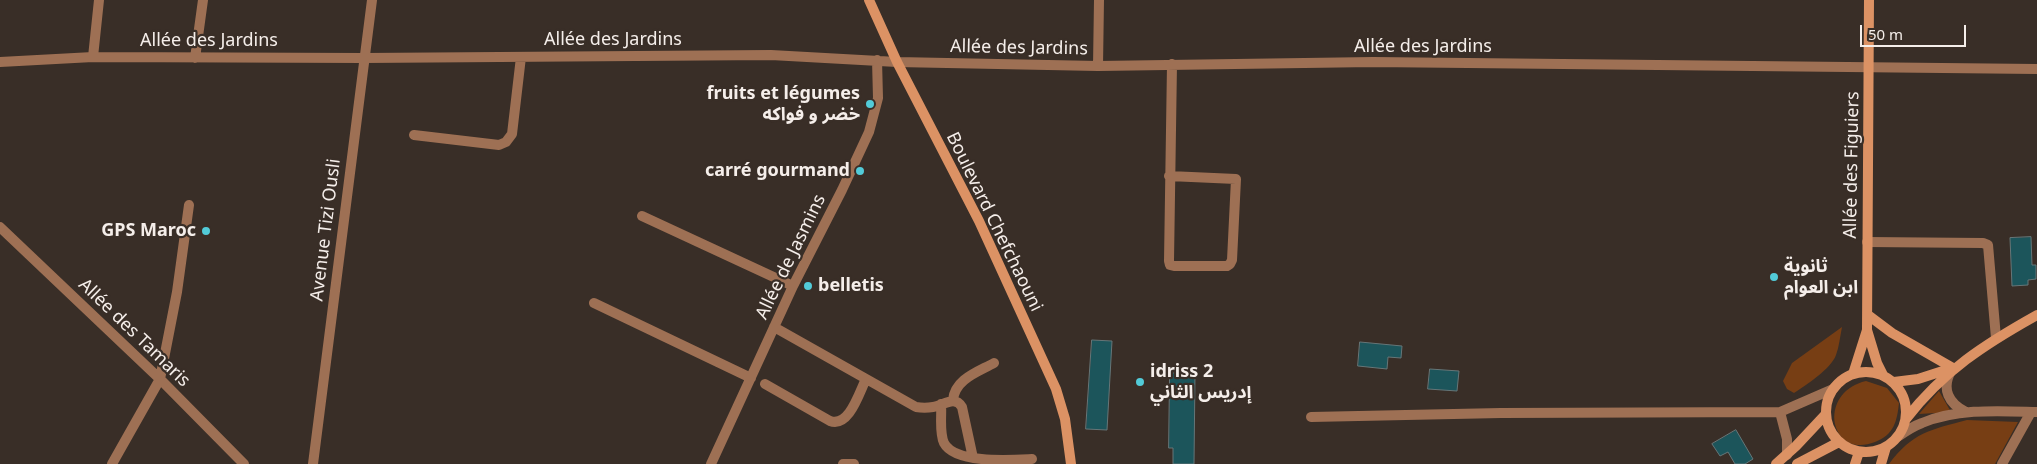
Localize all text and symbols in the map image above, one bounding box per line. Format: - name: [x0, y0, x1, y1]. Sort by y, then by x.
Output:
- scale bar: [1862, 15, 1968, 47]
- text: 50 m: [1868, 24, 1903, 44]
- street label: Allée des Jardins: [544, 29, 682, 51]
- street label: Allée des Jardins: [140, 30, 278, 52]
- street label: Allée des Jardins: [950, 36, 1088, 60]
- street label: Allée des Jardins: [1354, 36, 1492, 58]
- place label: fruits et légumes خضر و فواكه: [707, 83, 860, 126]
- street label: Allée des Figuiers: [1840, 91, 1864, 239]
- marker: fruits et légumes خضر و فواكه: [864, 98, 876, 110]
- street label: Boulevard Chefchaouni: [941, 129, 1047, 315]
- street label: Avenue Tizi Ousli: [307, 158, 345, 302]
- place label: carré gourmand: [705, 160, 850, 182]
- marker: carré gourmand: [854, 165, 866, 177]
- street label: Allée de Jasmins: [751, 191, 831, 323]
- place label: GPS Maroc: [101, 220, 196, 242]
- marker: GPS Maroc: [200, 225, 212, 237]
- place label: ثانوية ابن العوام: [1784, 256, 1858, 298]
- marker: ثانوية ابن العوام: [1768, 271, 1780, 283]
- street label: Allée des Tamaris: [74, 274, 194, 392]
- place label: belletis: [818, 275, 884, 297]
- marker: belletis: [802, 280, 814, 292]
- place label: idriss 2 إدريس الثاني: [1150, 361, 1252, 404]
- marker: idriss 2 إدريس الثاني: [1134, 376, 1146, 388]

